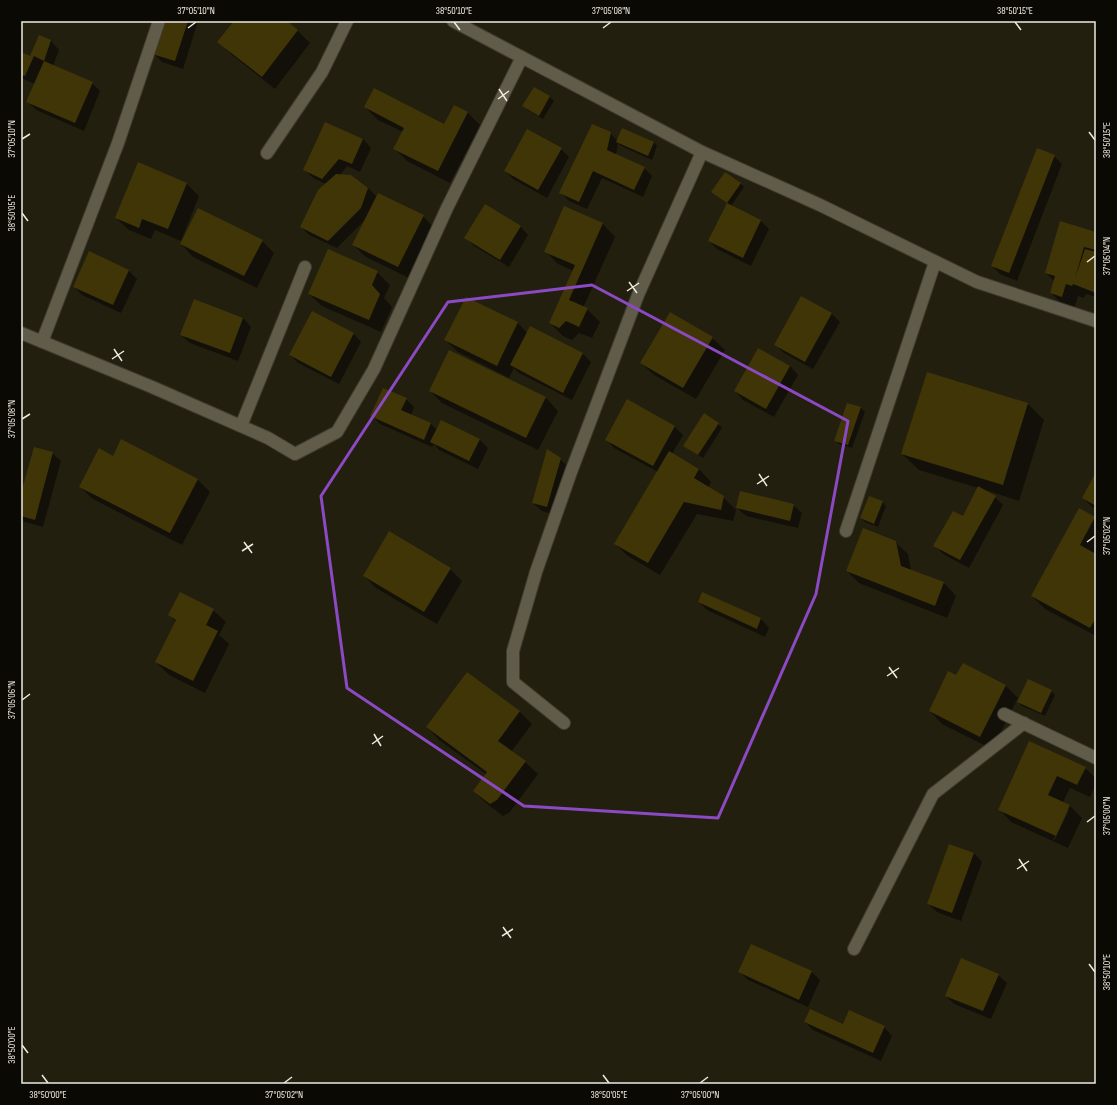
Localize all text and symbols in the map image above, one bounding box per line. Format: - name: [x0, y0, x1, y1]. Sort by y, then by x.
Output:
- text: 37°05'10"N: [177, 5, 215, 17]
- text: 38°50'10"E: [436, 5, 472, 17]
- text: 37°05'08"N: [592, 5, 630, 17]
- text: 38°50'15"E: [997, 5, 1033, 17]
- text: 37°05'10"N: [6, 120, 18, 158]
- text: 38°50'15"E: [1101, 122, 1113, 158]
- text: 38°50'05"E: [6, 195, 18, 231]
- text: 37°05'04"N: [1101, 237, 1113, 275]
- text: 37°05'08"N: [6, 400, 18, 438]
- text: 37°05'02"N: [1101, 517, 1113, 555]
- text: 37°05'06"N: [6, 681, 18, 719]
- text: 37°05'00"N: [1101, 797, 1113, 835]
- text: 38°50'10"E: [1101, 954, 1113, 990]
- text: 38°50'00"E: [6, 1026, 18, 1064]
- text: 38°50'00"E: [29, 1089, 67, 1101]
- text: 37°05'02"N: [265, 1089, 303, 1101]
- text: 38°50'05"E: [591, 1089, 627, 1101]
- text: 37°05'00"N: [681, 1089, 719, 1101]

